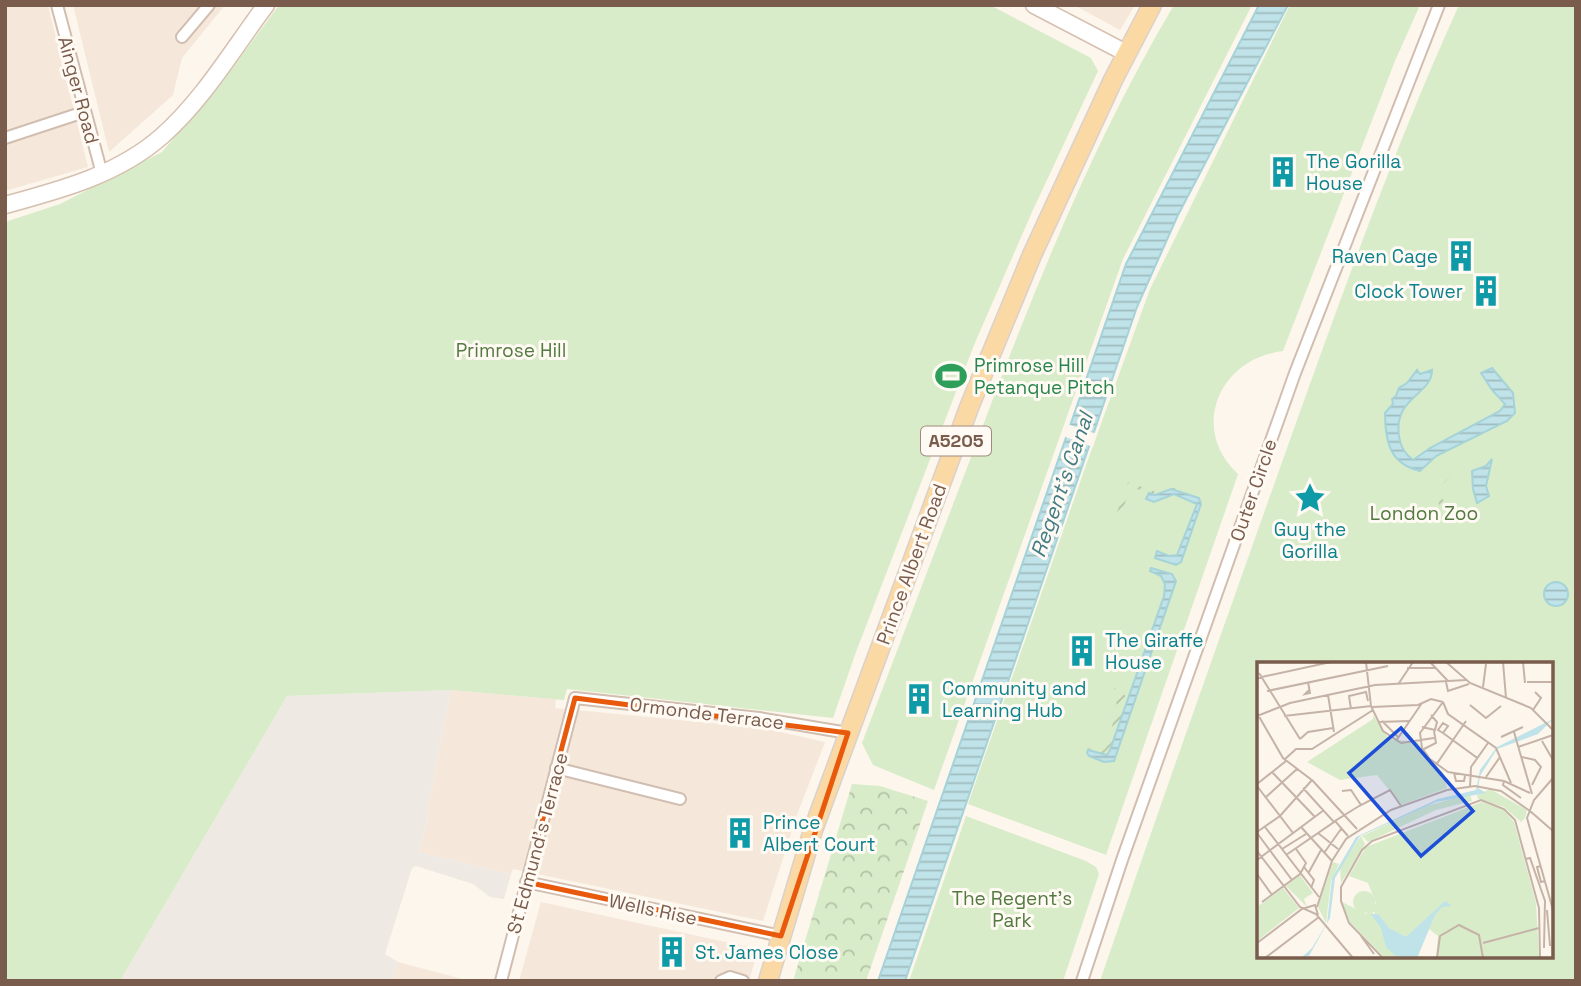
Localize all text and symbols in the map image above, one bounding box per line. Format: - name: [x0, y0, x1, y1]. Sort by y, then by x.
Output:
- street label: Ainger Road: [52, 34, 105, 147]
- place label: The Gorilla House: [1306, 149, 1401, 196]
- building icon: The Gorilla House: [1266, 155, 1300, 189]
- building icon: Raven Cage: [1444, 239, 1478, 273]
- place label: Raven Cage: [1332, 244, 1438, 269]
- building icon: Clock Tower: [1469, 274, 1503, 308]
- place label: Clock Tower: [1354, 279, 1463, 304]
- park label: Primrose Hill: [456, 338, 566, 363]
- place label: Primrose Hill Petanque Pitch: [974, 353, 1115, 400]
- sports icon: Primrose Hill Petanque Pitch: [934, 359, 968, 393]
- water label: Regent's Canal: [1024, 406, 1100, 561]
- road number: A5205: [921, 426, 991, 456]
- street label: Outer Circle: [1224, 436, 1283, 545]
- street label: Prince Albert Road: [871, 480, 952, 648]
- place icon: Guy the Gorilla: [1293, 481, 1327, 515]
- park label: London Zoo: [1370, 501, 1478, 526]
- place label: Guy the Gorilla: [1274, 517, 1346, 564]
- place label: The Giraffe House: [1105, 628, 1204, 675]
- building icon: The Giraffe House: [1065, 634, 1099, 668]
- inset map: [1257, 662, 1553, 958]
- place label: Community and Learning Hub: [942, 676, 1086, 723]
- building icon: Community and Learning Hub: [902, 682, 936, 716]
- street label: Ormonde Terrace: [628, 692, 786, 735]
- street label: St Edmund's Terrace: [501, 750, 574, 937]
- place label: Prince Albert Court: [763, 810, 875, 857]
- building icon: Prince Albert Court: [723, 816, 757, 850]
- park label: The Regent's Park: [952, 886, 1072, 933]
- street label: Wells Rise: [606, 888, 699, 931]
- building icon: St. James Close: [655, 935, 689, 969]
- place label: St. James Close: [695, 940, 839, 965]

